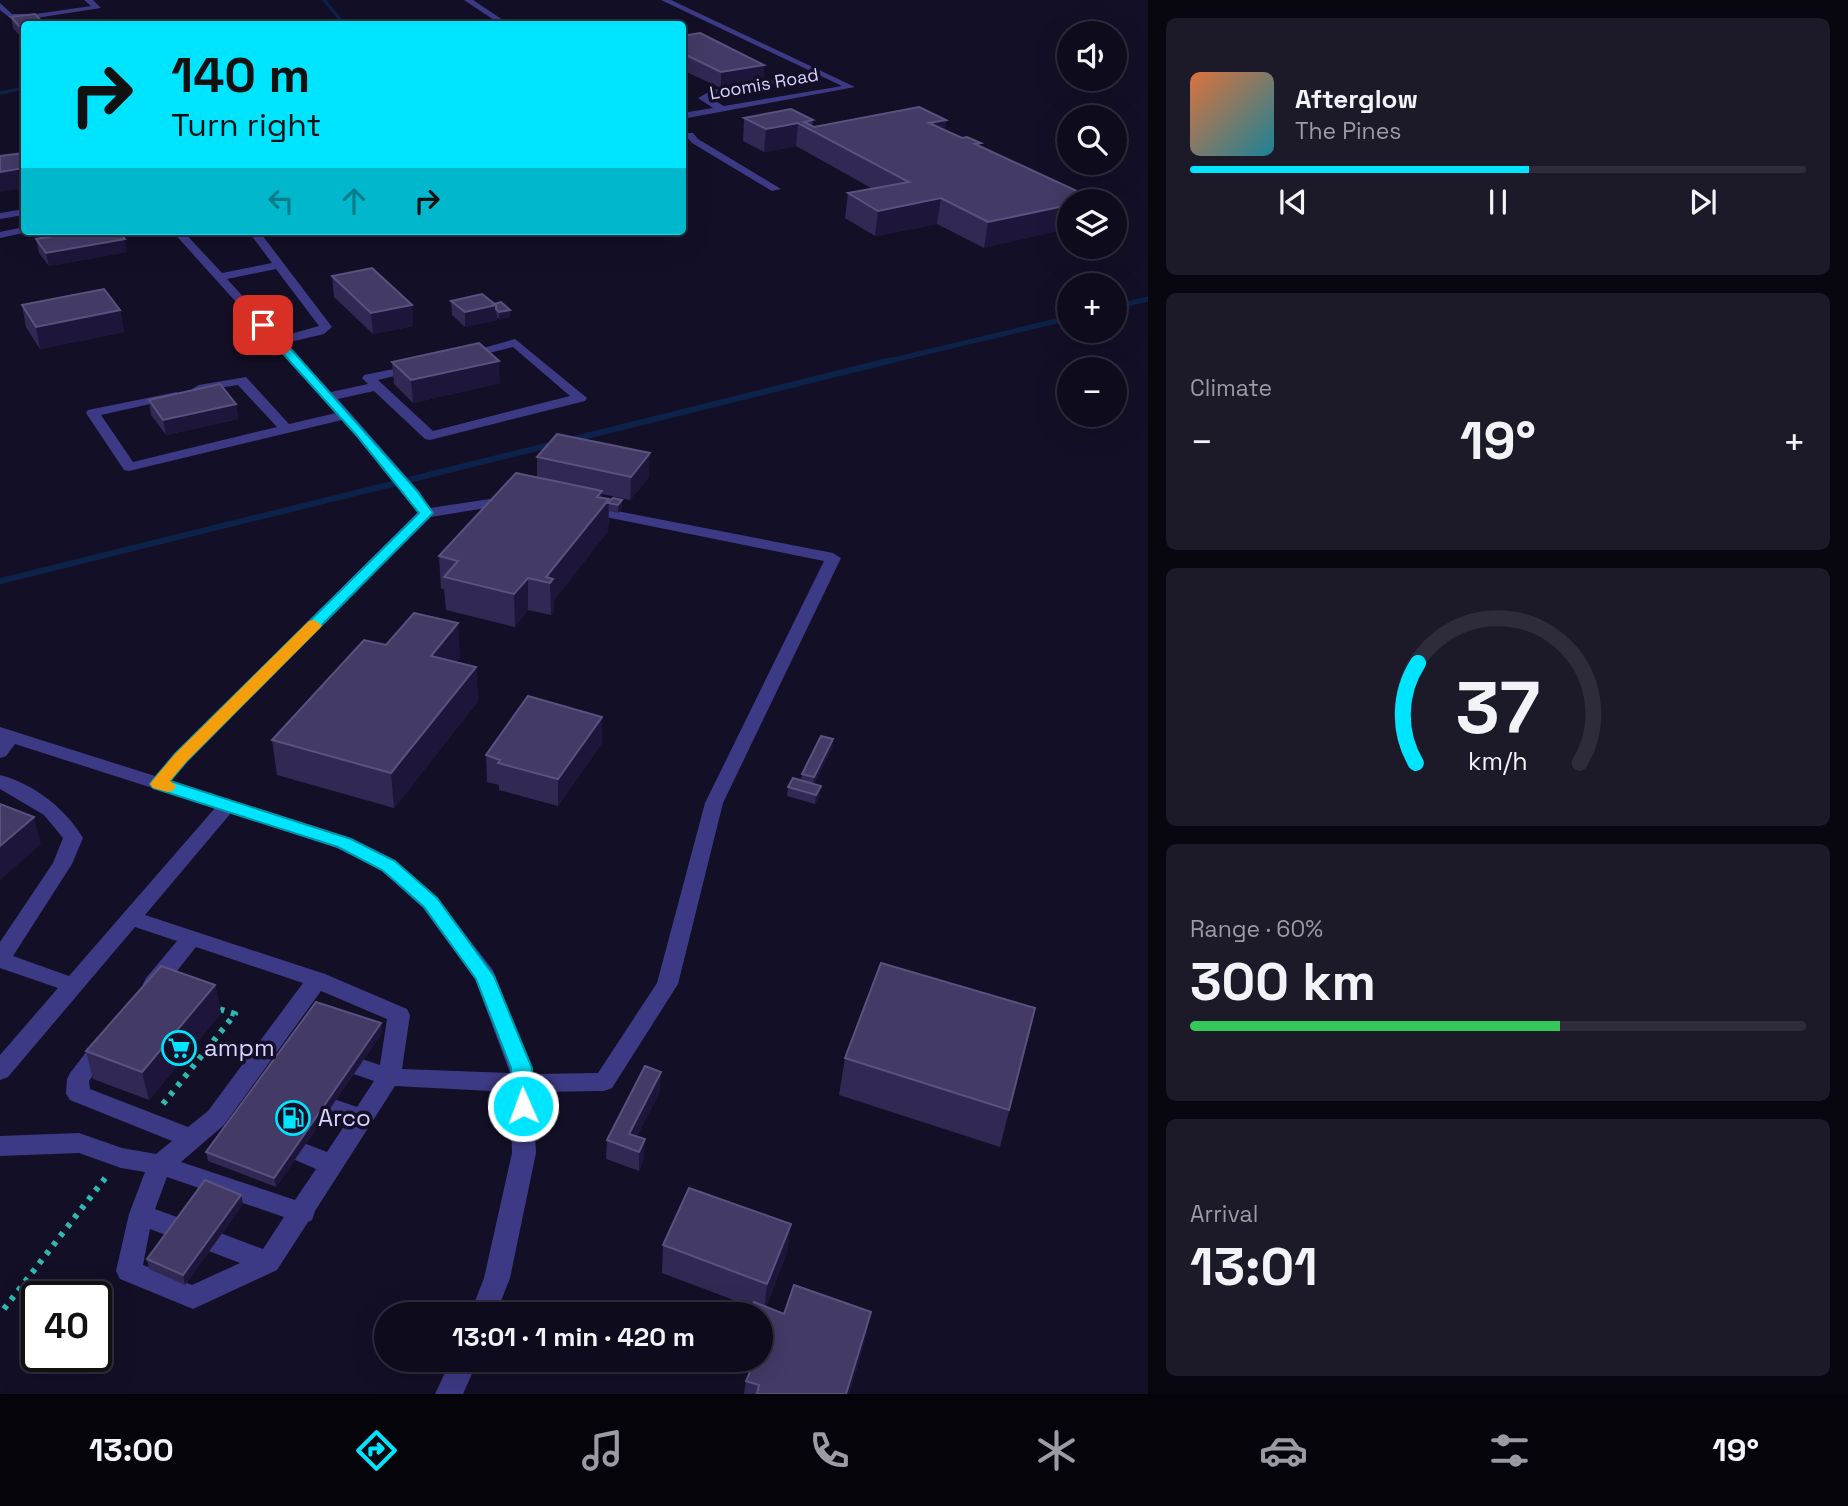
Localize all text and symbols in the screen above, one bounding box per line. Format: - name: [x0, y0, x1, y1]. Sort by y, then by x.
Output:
- map controls: [1057, 21, 1127, 427]
- button: sound: [1057, 21, 1127, 91]
- text: 140 m: [171, 44, 310, 106]
- icon: right: [56, 49, 147, 140]
- street label: Loomis Road: [708, 63, 820, 104]
- text: Afterglow: [1295, 82, 1418, 116]
- text: Turn right: [171, 105, 321, 145]
- button: search: [1057, 105, 1127, 175]
- text: The Pines: [1295, 116, 1401, 146]
- icon: left: [262, 182, 300, 220]
- icon: ahead: [335, 182, 373, 220]
- icon: right: [408, 182, 446, 220]
- icon: previous: [1274, 183, 1312, 221]
- icon: pause: [1479, 183, 1517, 221]
- icon: next: [1684, 183, 1722, 221]
- button: layers: [1057, 189, 1127, 259]
- button: +: [1057, 273, 1127, 343]
- pin: [233, 295, 293, 355]
- icon: arrive: [244, 306, 282, 344]
- button: −: [1057, 357, 1127, 427]
- text: Climate: [1190, 373, 1272, 403]
- text: 19°: [1460, 408, 1536, 474]
- text: −: [1190, 418, 1214, 466]
- text: +: [1782, 418, 1806, 466]
- text: 37: [1456, 661, 1540, 754]
- text: km/h: [1468, 745, 1528, 777]
- text: Range · 60%: [1190, 914, 1323, 944]
- text: 300 km: [1190, 949, 1376, 1015]
- supermarket icon: ampm: [160, 1029, 198, 1067]
- place label: ampm: [204, 1032, 275, 1063]
- position arrow: [486, 1069, 560, 1143]
- fuel station icon: Arco: [274, 1099, 312, 1137]
- place label: Arco: [318, 1102, 371, 1133]
- text: Arrival: [1190, 1199, 1258, 1229]
- text: 13:01: [1190, 1234, 1318, 1300]
- speed limit sign: 40: [21, 1281, 112, 1372]
- text: 13:01 · 1 min · 420 m: [452, 1320, 695, 1354]
- icon: directions: [352, 1426, 401, 1475]
- icon: music: [578, 1426, 627, 1475]
- icon: phone: [805, 1426, 854, 1475]
- icon: climate: [1032, 1426, 1081, 1475]
- icon: car: [1259, 1426, 1308, 1475]
- icon: filters: [1485, 1426, 1534, 1475]
- text: 13:00: [89, 1430, 174, 1470]
- text: 19°: [1712, 1430, 1759, 1470]

